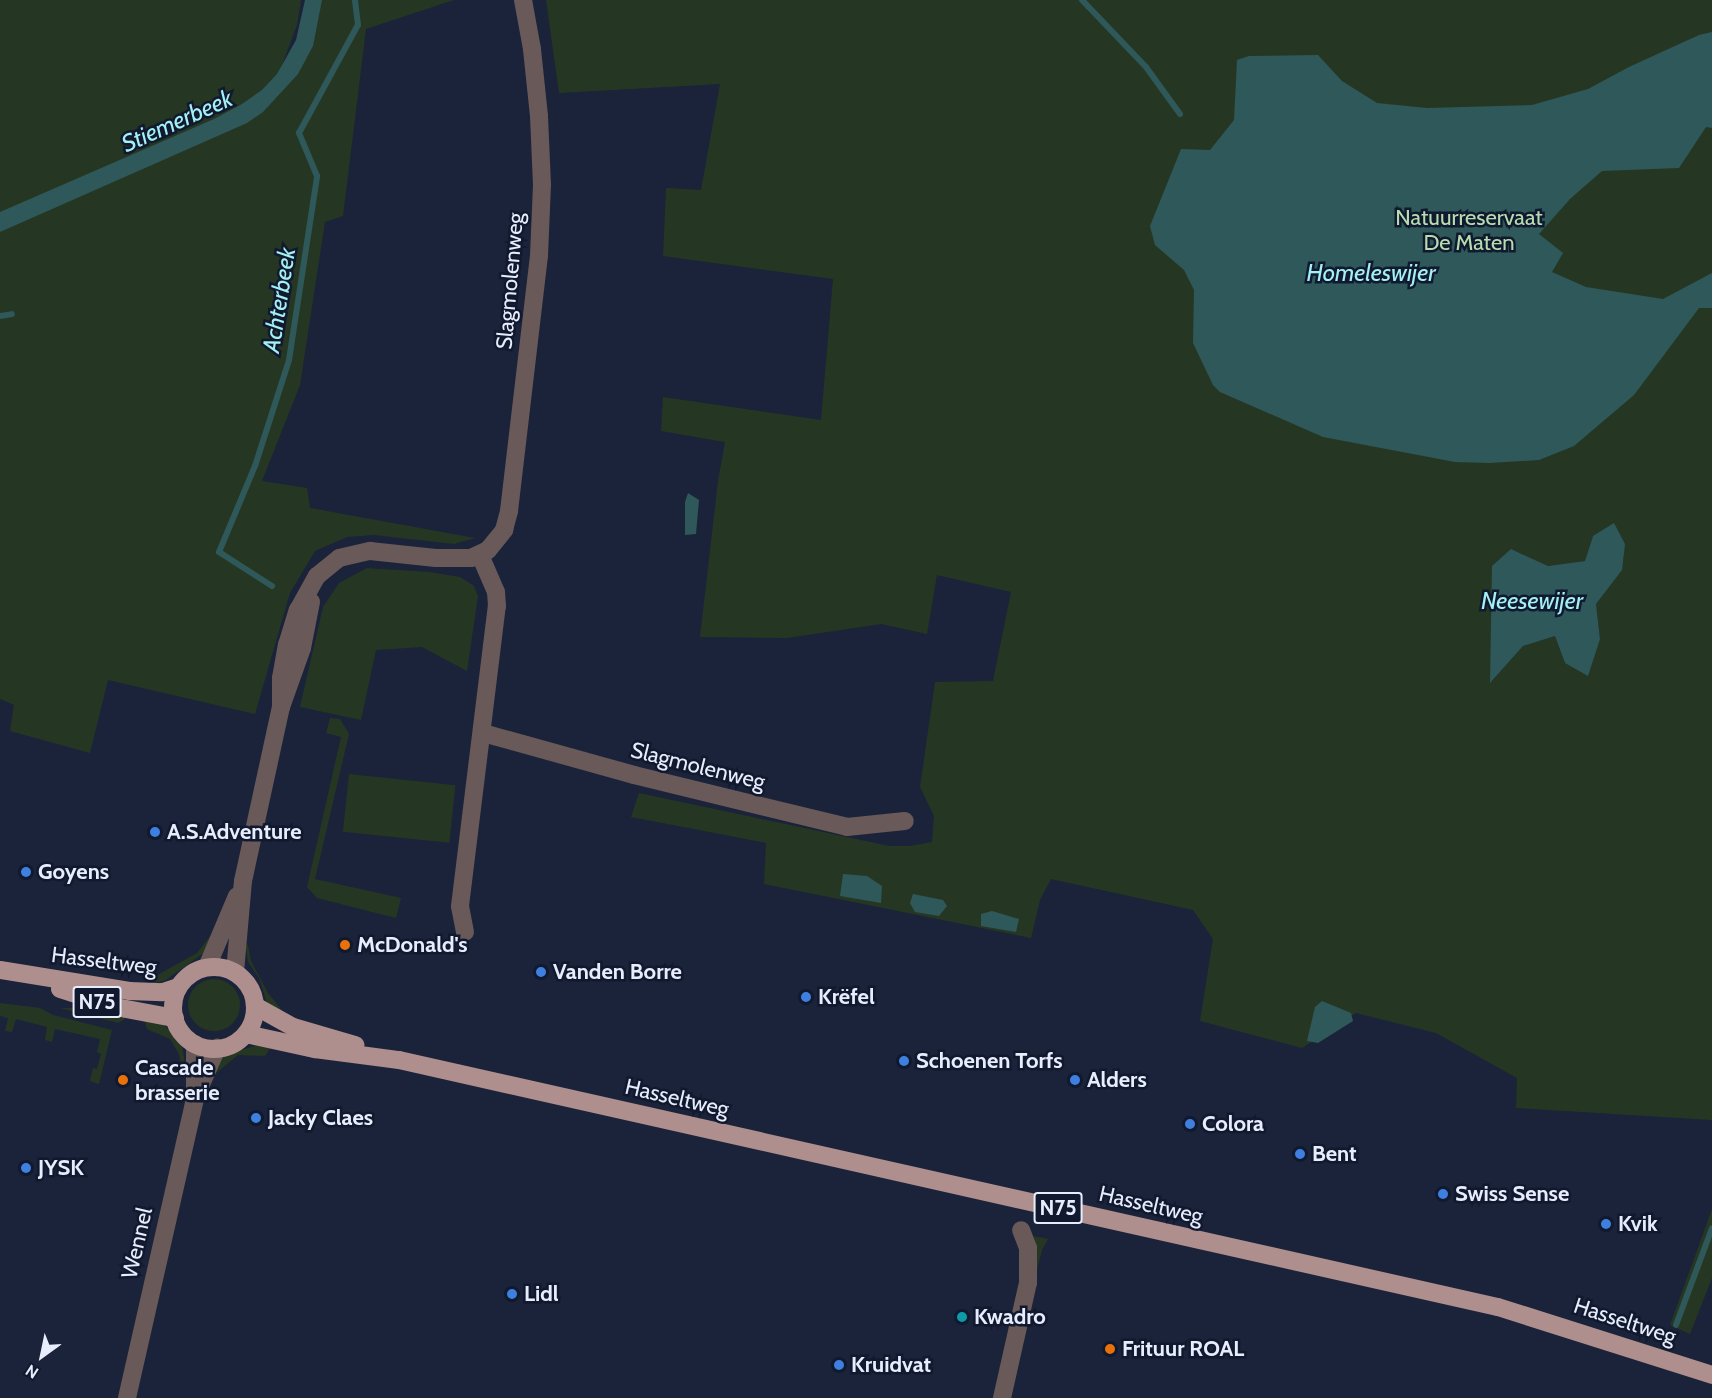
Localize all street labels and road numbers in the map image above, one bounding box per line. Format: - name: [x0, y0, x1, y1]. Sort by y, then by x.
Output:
- street label: Slagmolenweg: [491, 211, 529, 351]
- street label: Slagmolenweg: [628, 737, 768, 795]
- street label: Hasseltweg: [50, 941, 158, 981]
- road number: N75: [72, 984, 122, 1020]
- street label: Hasseltweg: [622, 1073, 732, 1123]
- street label: Hasseltweg: [1096, 1180, 1206, 1230]
- road number: N75: [1032, 1190, 1084, 1226]
- street label: Wennel: [116, 1205, 158, 1281]
- street label: Hasseltweg: [1571, 1292, 1679, 1350]

